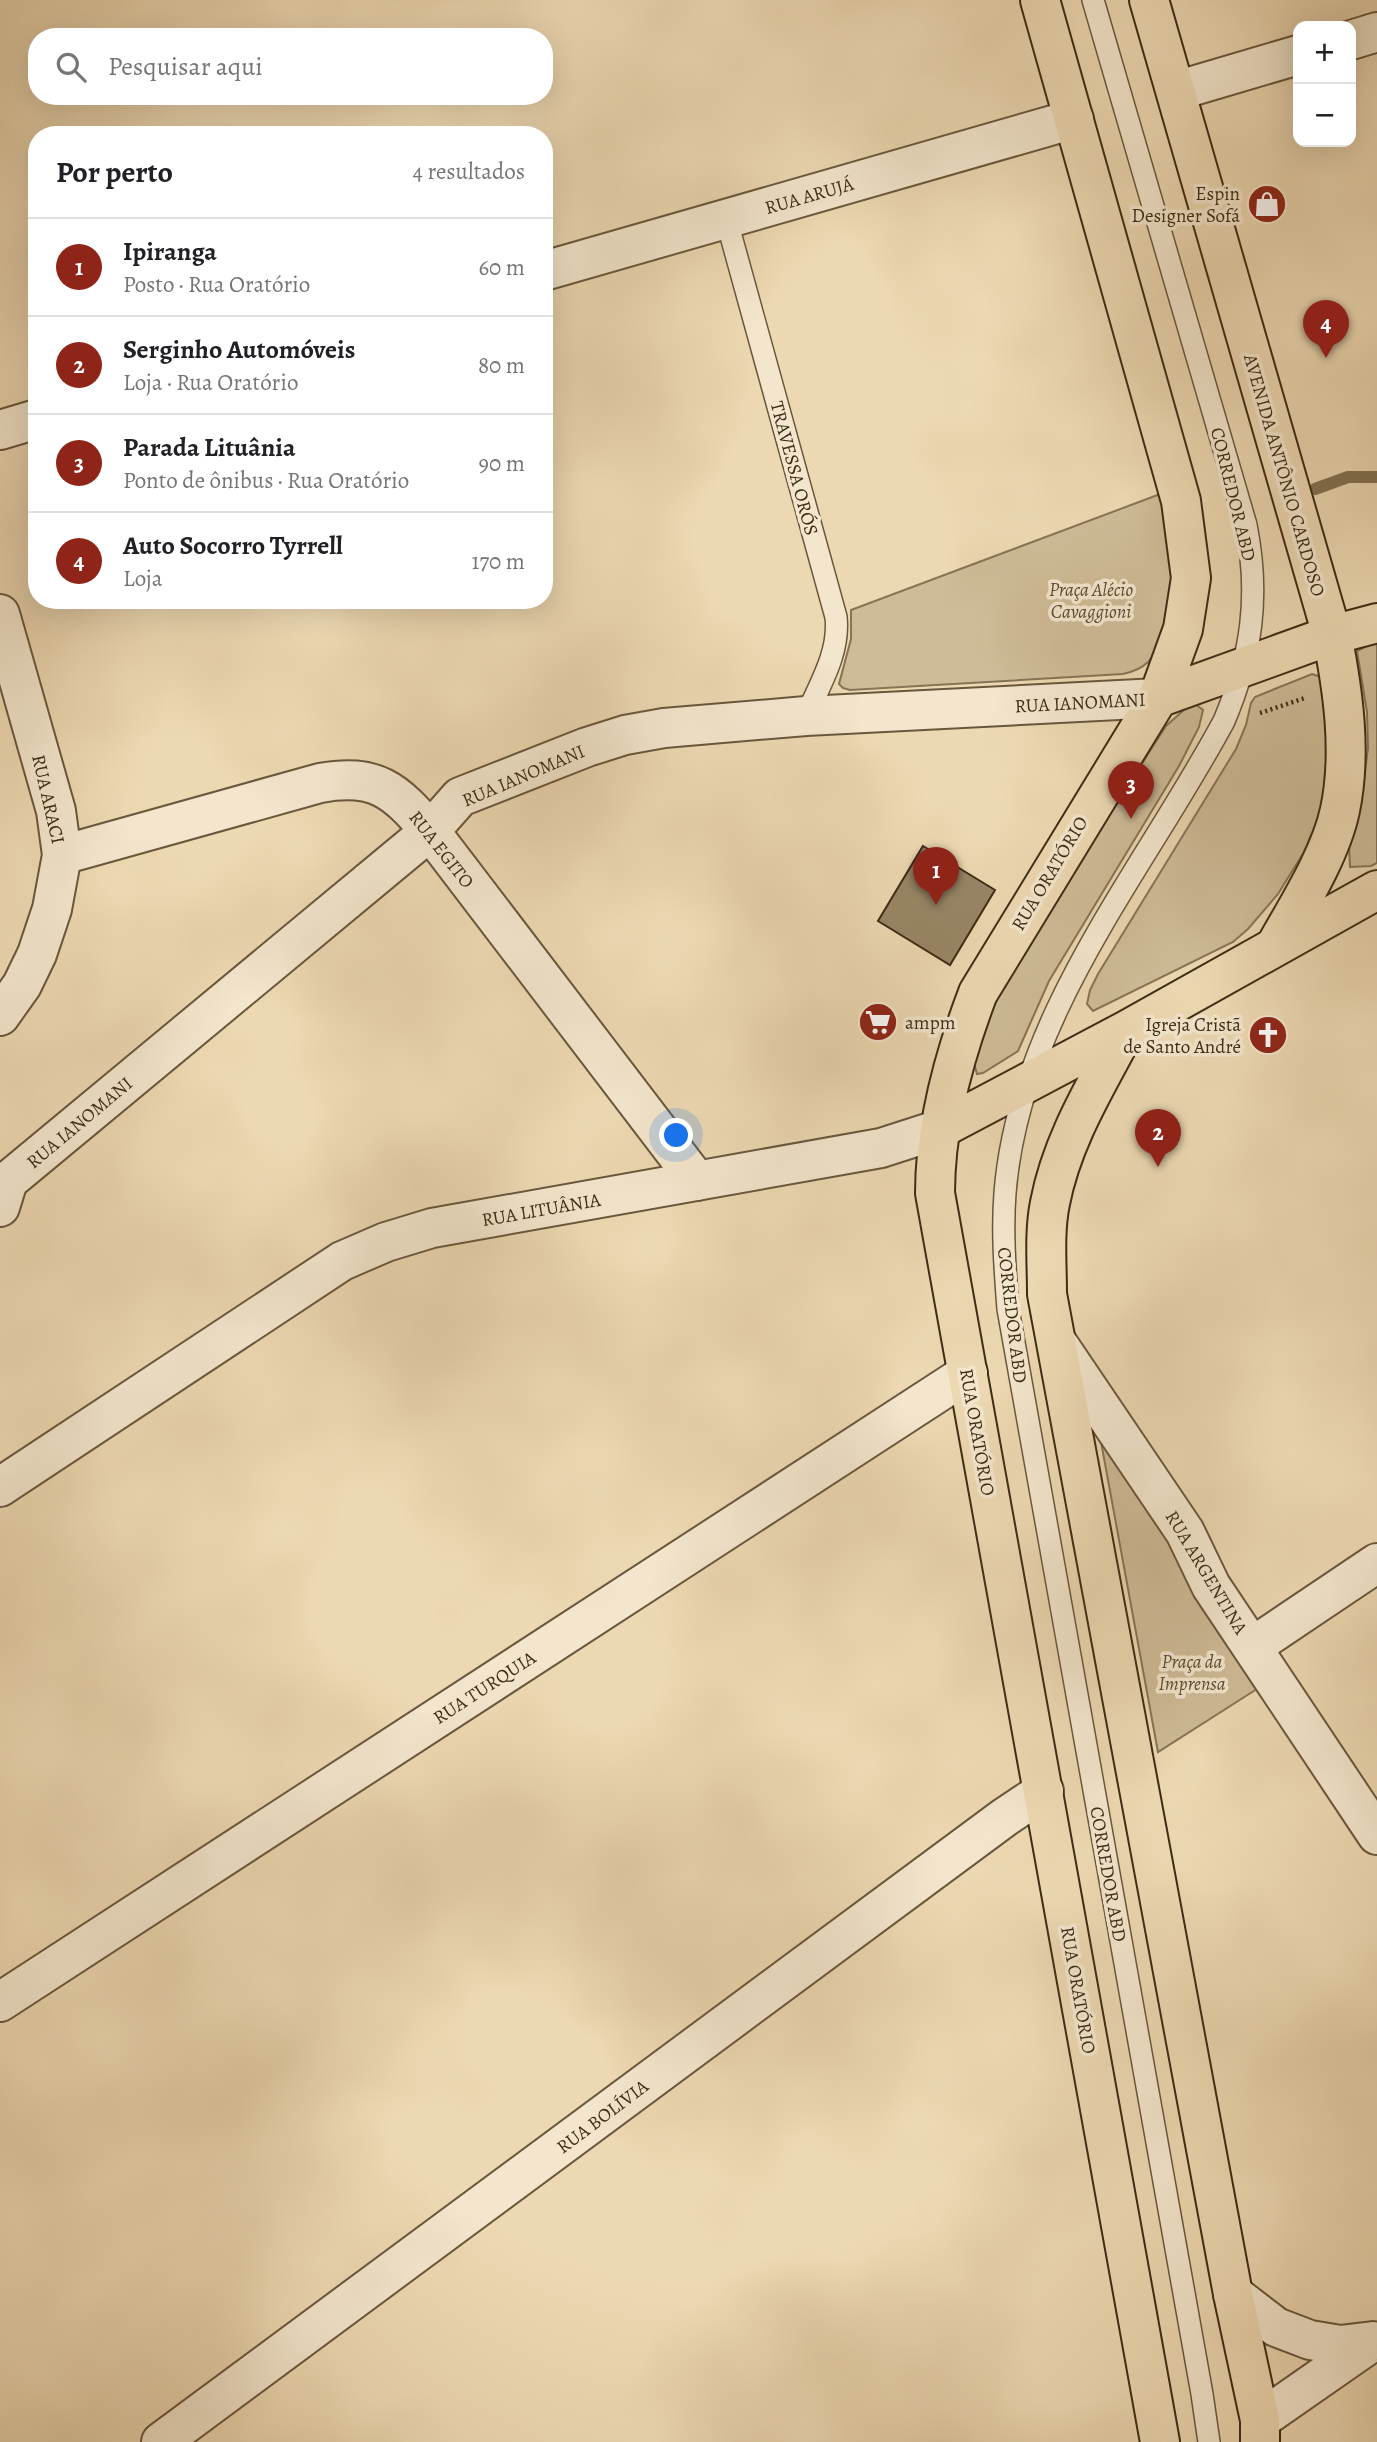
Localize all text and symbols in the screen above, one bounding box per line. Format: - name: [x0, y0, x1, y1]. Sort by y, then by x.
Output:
- map controls: [1293, 21, 1356, 147]
- button: +: [1293, 21, 1356, 84]
- search box: [28, 28, 553, 105]
- icon: search: [52, 48, 90, 86]
- text: Pesquisar aqui: [108, 49, 263, 84]
- button: −: [1293, 84, 1356, 147]
- text: Por perto: [56, 152, 173, 192]
- text: 4 resultados: [412, 156, 525, 187]
- street label: RUA ARUJÁ: [762, 171, 858, 221]
- place label: Espin Designer Sofá: [1132, 181, 1240, 229]
- shop icon: Espin Designer Sofá: [1246, 183, 1288, 225]
- text: Ipiranga: [123, 234, 217, 269]
- text: 1: [75, 252, 83, 283]
- text: 60 m: [478, 252, 525, 283]
- text: Posto · Rua Oratório: [123, 269, 310, 300]
- pin: 4: [1303, 300, 1349, 358]
- text: Serginho Automóveis: [123, 332, 355, 367]
- text: 2: [73, 350, 85, 381]
- text: 80 m: [478, 350, 525, 381]
- street label: AVENIDA ANTÔNIO CARDOSO: [1237, 350, 1331, 600]
- text: Loja · Rua Oratório: [123, 367, 298, 398]
- street label: TRAVESSA ORÓS: [764, 398, 824, 538]
- street label: CORREDOR ABD: [1204, 425, 1262, 564]
- text: Parada Lituânia: [123, 430, 295, 465]
- text: 3: [74, 448, 84, 479]
- text: 90 m: [479, 448, 525, 479]
- text: Ponto de ônibus · Rua Oratório: [123, 465, 409, 496]
- text: Auto Socorro Tyrrell: [123, 528, 343, 563]
- text: 4: [74, 546, 84, 577]
- text: 170 m: [472, 546, 525, 577]
- text: Loja: [123, 563, 163, 594]
- park label: Praça Alécio Cavaggioni: [1049, 577, 1133, 625]
- street label: RUA IANOMANI: [1014, 687, 1146, 719]
- street label: RUA IANOMANI: [458, 738, 589, 814]
- street label: RUA ARACI: [25, 752, 71, 847]
- pin: 3: [1108, 761, 1154, 819]
- street label: RUA EGITO: [403, 805, 480, 894]
- street label: RUA ORATÓRIO: [1005, 811, 1094, 936]
- pin: 1: [913, 847, 959, 905]
- supermarket icon: ampm: [857, 1001, 899, 1043]
- place label: ampm: [905, 1010, 956, 1036]
- place label: Igreja Cristã de Santo André: [1123, 1012, 1241, 1060]
- church icon: Igreja Cristã de Santo André: [1247, 1014, 1289, 1056]
- street label: RUA IANOMANI: [21, 1071, 138, 1175]
- pin: 2: [1135, 1109, 1181, 1167]
- your location: [659, 1118, 693, 1152]
- street label: RUA LITUÂNIA: [480, 1187, 604, 1233]
- street label: CORREDOR ABD: [991, 1246, 1033, 1385]
- street label: RUA ORATÓRIO: [953, 1366, 1001, 1498]
- street label: RUA ARGENTINA: [1159, 1506, 1254, 1640]
- street label: RUA TURQUIA: [428, 1644, 542, 1731]
- park label: Praça da Imprensa: [1158, 1649, 1226, 1697]
- street label: CORREDOR ABD: [1083, 1804, 1133, 1944]
- street label: RUA ORATÓRIO: [1054, 1924, 1102, 2056]
- street label: RUA BOLÍVIA: [551, 2073, 655, 2160]

